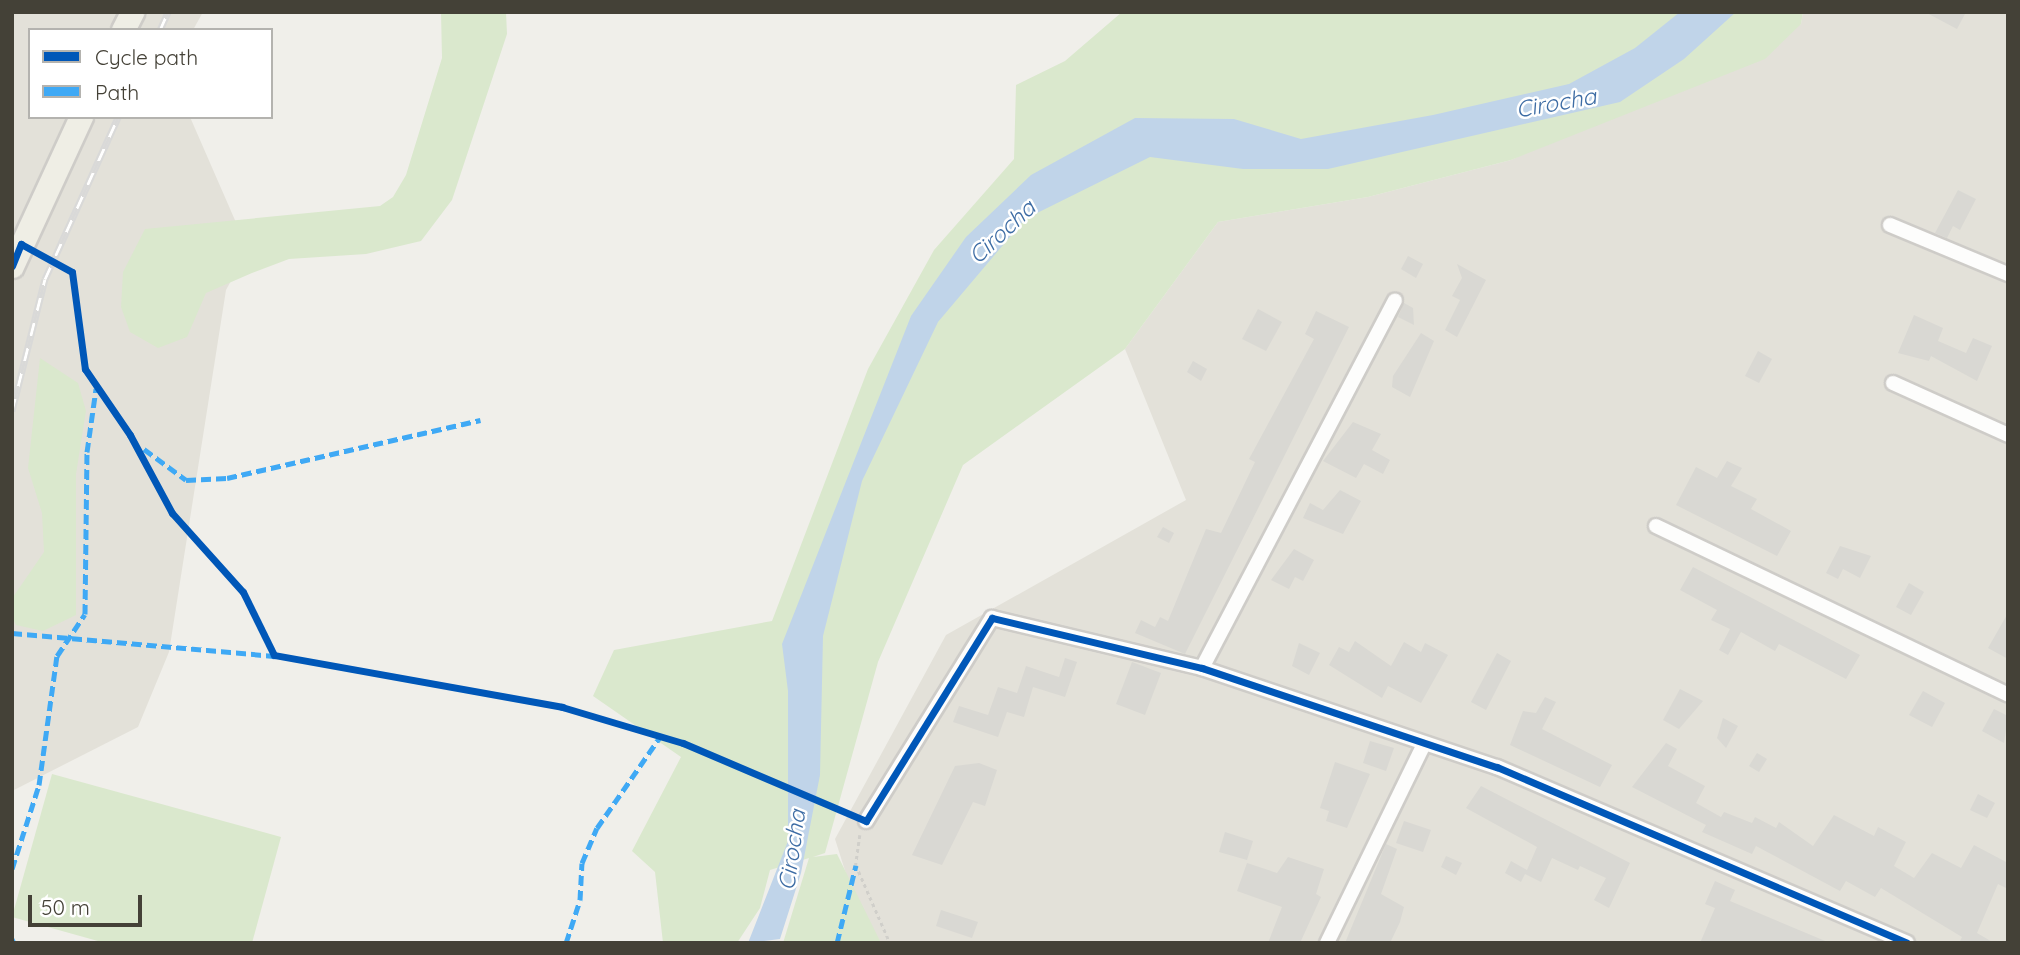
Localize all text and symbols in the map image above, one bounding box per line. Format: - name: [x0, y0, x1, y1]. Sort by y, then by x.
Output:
- legend: [28, 28, 273, 119]
- text: Cycle path: [95, 44, 198, 70]
- text: Path: [95, 79, 139, 105]
- water label: Cirocha: [1514, 82, 1598, 124]
- water label: Cirocha: [963, 194, 1041, 270]
- water label: Cirocha: [773, 808, 811, 892]
- scale bar: [32, 881, 145, 925]
- text: 50 m: [41, 894, 90, 920]

